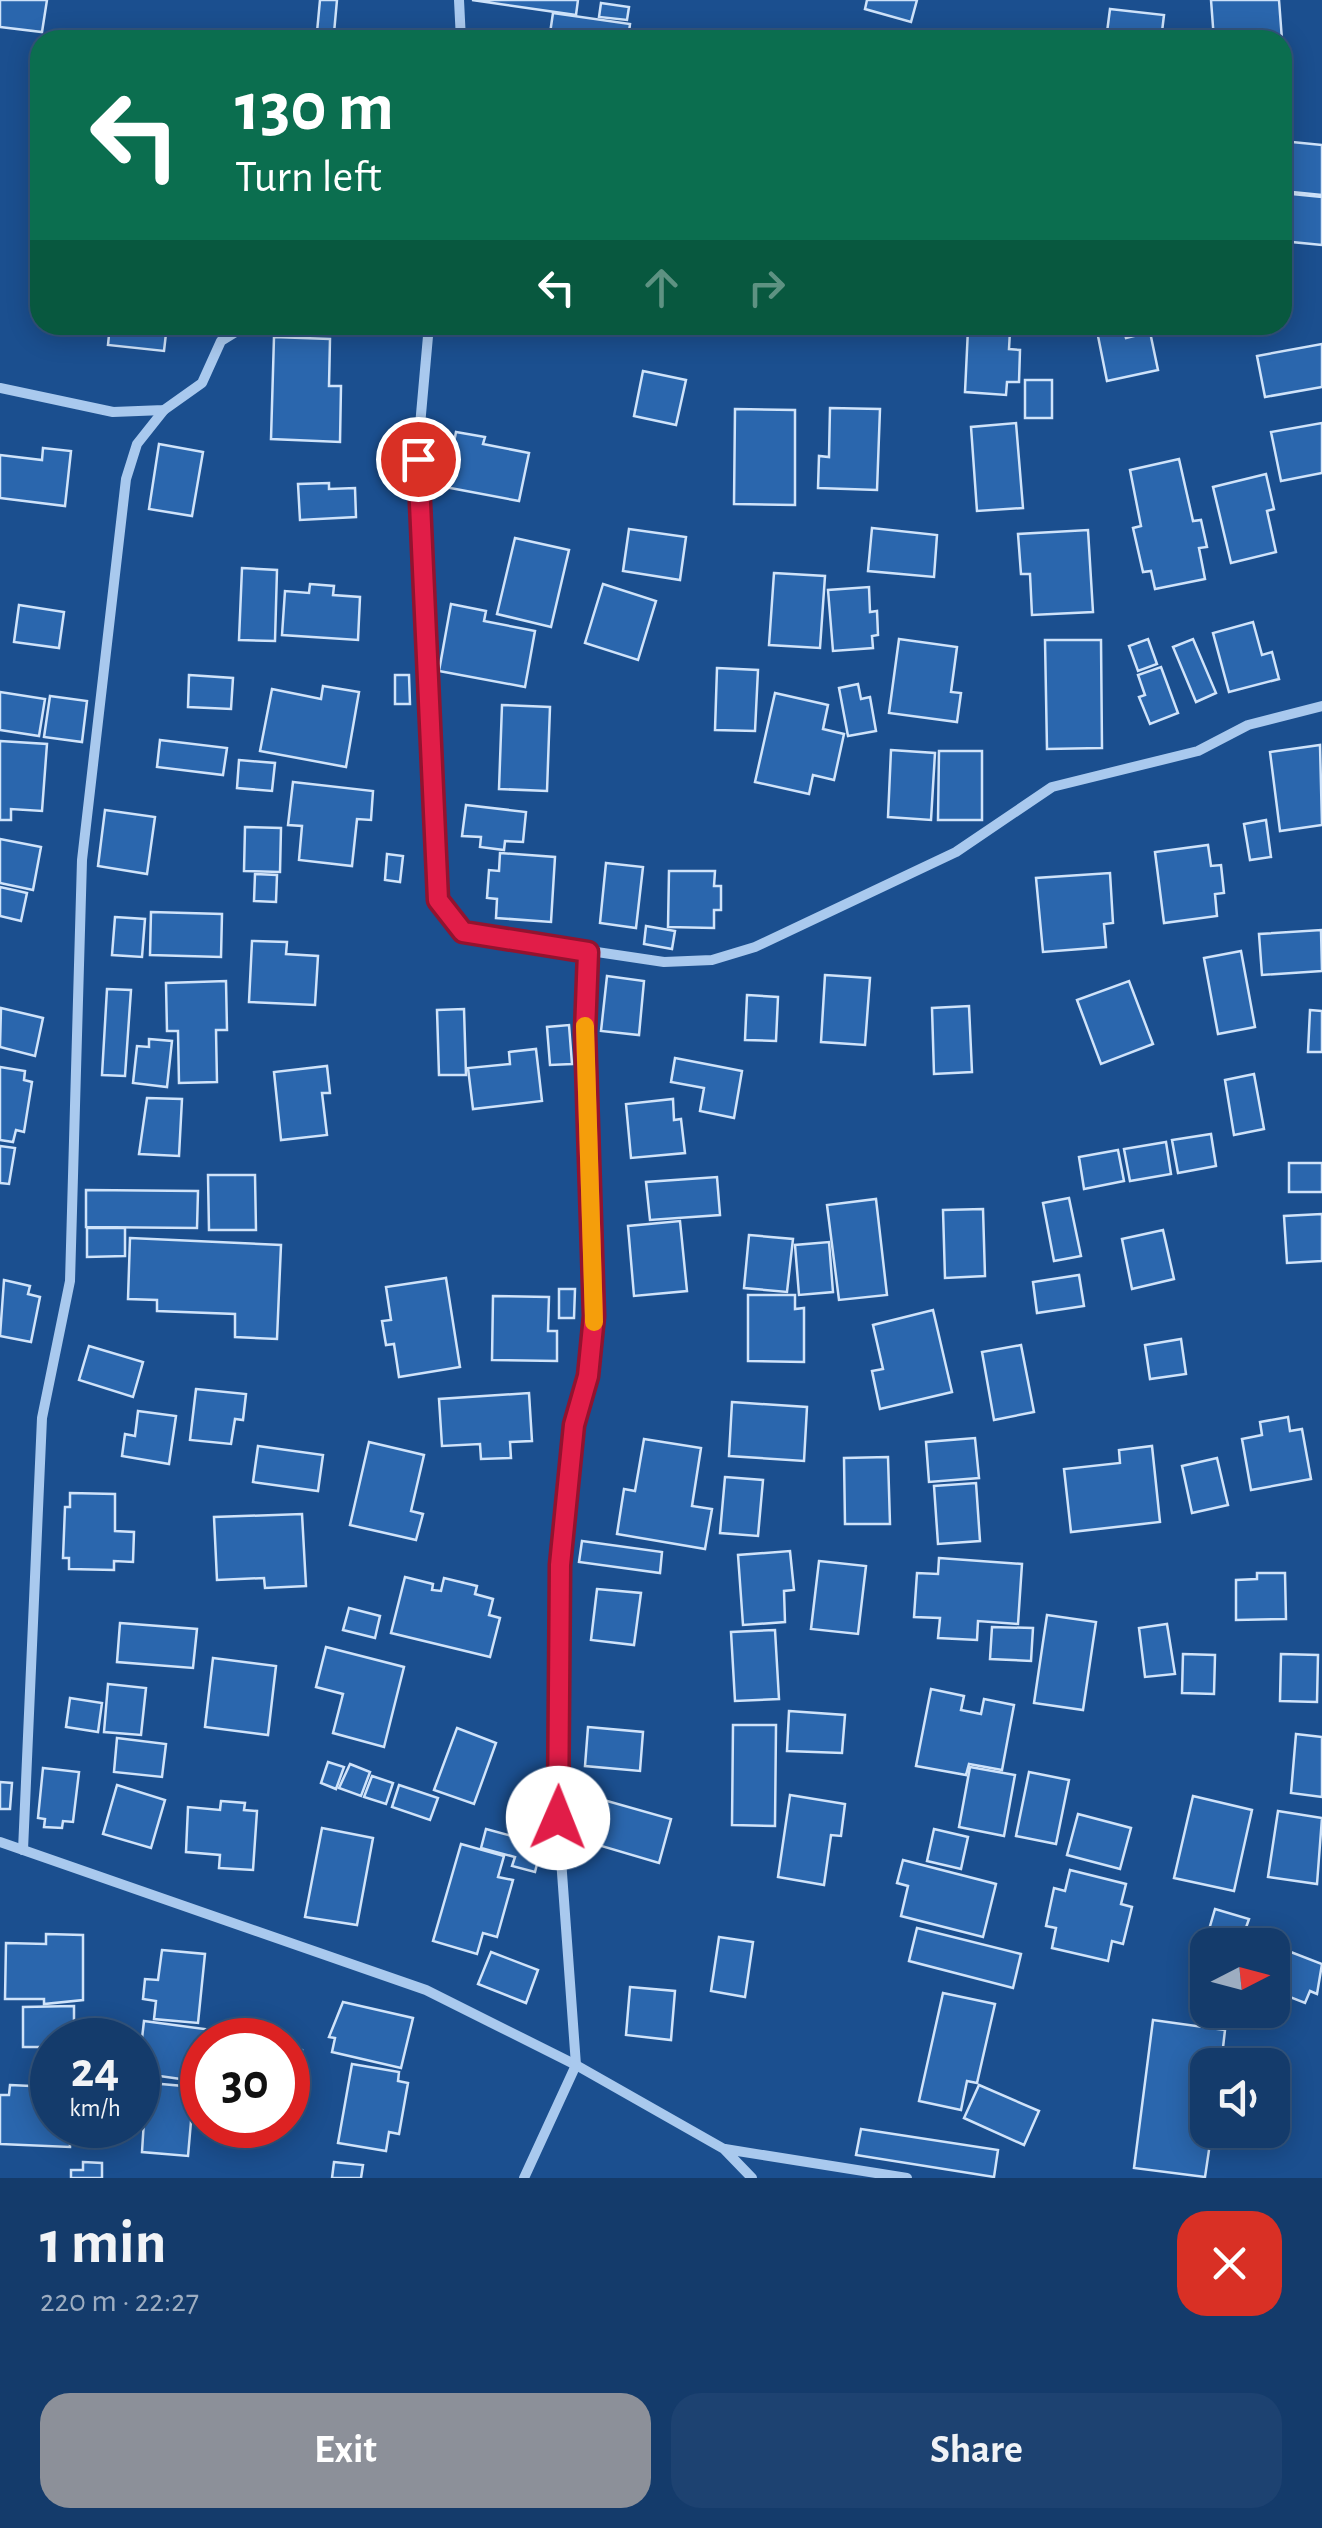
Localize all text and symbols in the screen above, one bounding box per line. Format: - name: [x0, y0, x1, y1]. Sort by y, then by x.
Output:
- icon: left: [70, 70, 200, 200]
- text: 130 m: [235, 73, 394, 143]
- text: Turn left: [235, 155, 382, 200]
- icon: left: [529, 260, 584, 315]
- icon: ahead: [634, 260, 689, 315]
- icon: right: [739, 260, 794, 315]
- pin: [376, 417, 461, 502]
- icon: arrive: [391, 432, 446, 487]
- position arrow: [506, 1766, 610, 1870]
- north arrow: [1190, 1928, 1290, 2028]
- map controls: [1190, 1928, 1290, 2148]
- speed limit sign: 30: [180, 2018, 310, 2148]
- text: 24: [71, 2046, 119, 2096]
- button: sound: [1190, 2048, 1290, 2148]
- text: km/h: [69, 2096, 121, 2121]
- button: close: [1177, 2211, 1282, 2316]
- text: 1 min: [40, 2214, 166, 2274]
- text: 220 m · 22:27: [40, 2285, 199, 2317]
- button: Exit: [40, 2393, 651, 2508]
- button: Share: [671, 2393, 1282, 2508]

